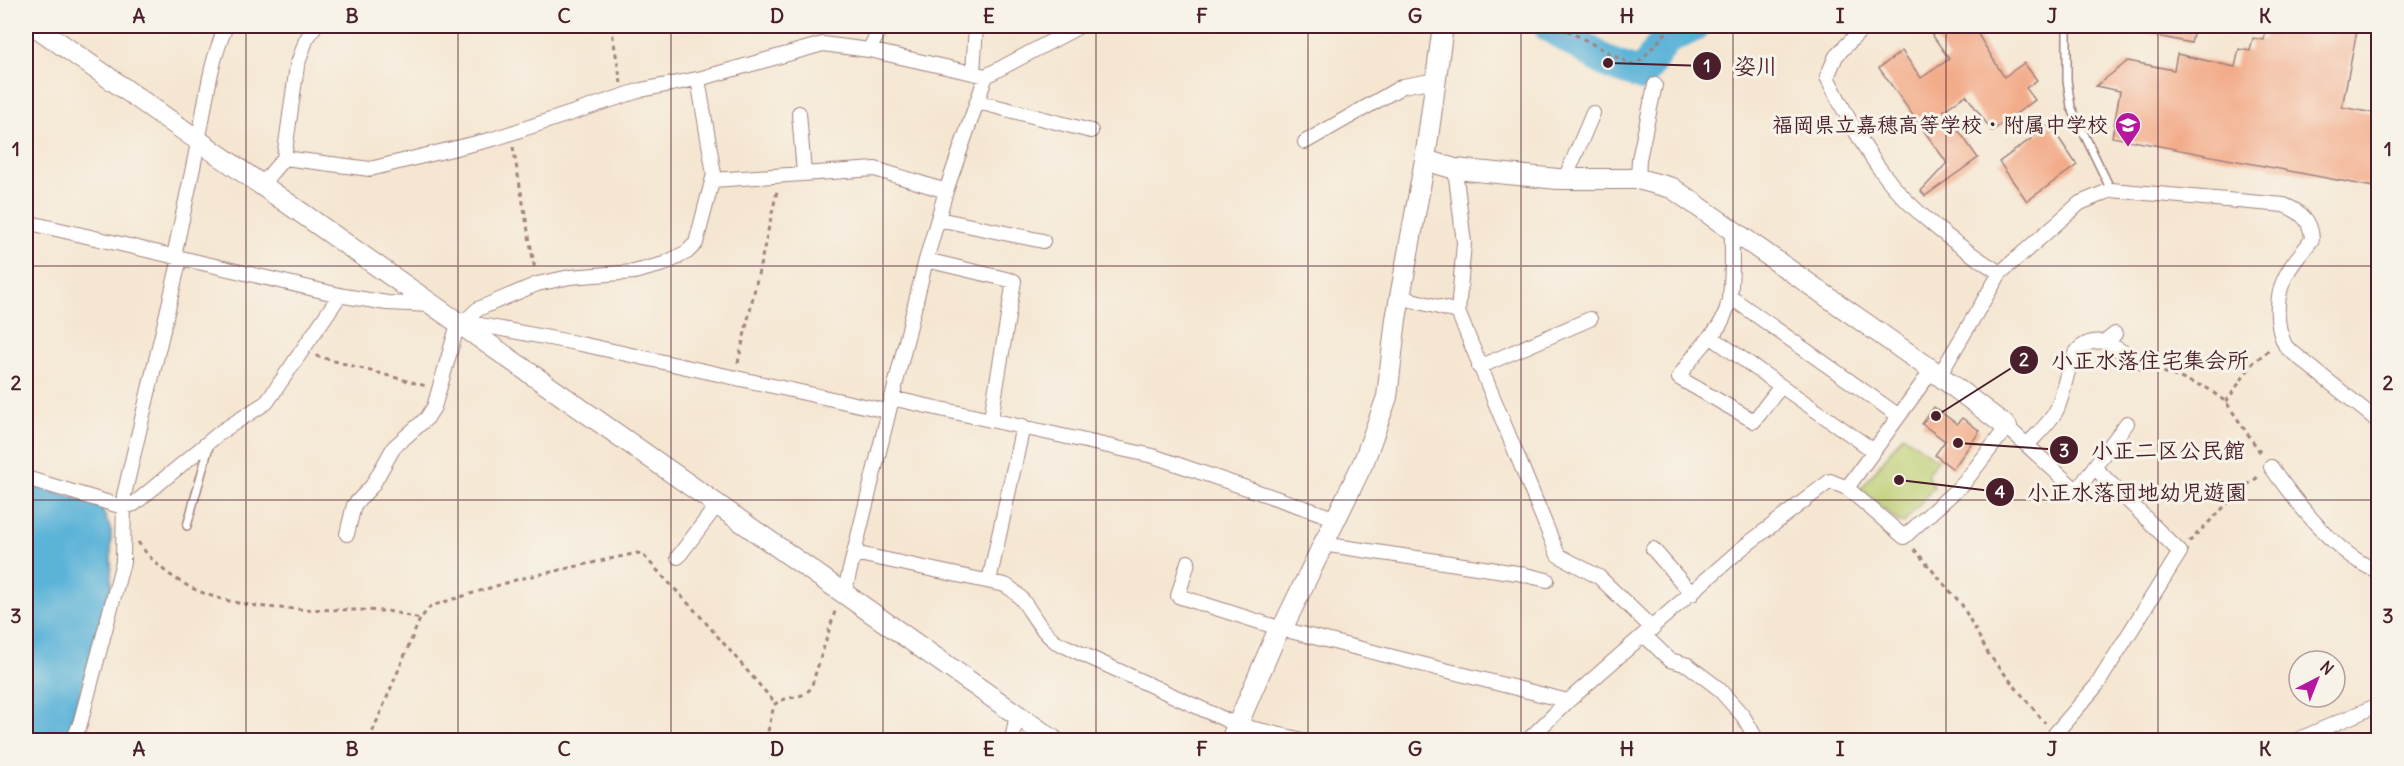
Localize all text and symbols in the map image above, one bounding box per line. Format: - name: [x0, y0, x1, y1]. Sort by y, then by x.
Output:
- text: A: [133, 3, 146, 28]
- text: B: [345, 3, 359, 28]
- text: C: [557, 3, 571, 28]
- text: D: [770, 3, 784, 28]
- text: E: [983, 3, 995, 28]
- text: F: [1196, 3, 1208, 28]
- text: G: [1408, 3, 1422, 28]
- text: H: [1620, 3, 1634, 28]
- text: I: [1836, 3, 1845, 28]
- text: J: [2047, 3, 2058, 28]
- text: K: [2259, 3, 2272, 28]
- callout: 姿川: [1692, 46, 1790, 86]
- text: 姿川: [1734, 52, 1778, 80]
- text: 1: [1703, 54, 1711, 77]
- school or university icon: 福岡県立嘉穂高等学校・附属中学校: [2113, 110, 2143, 148]
- place label: 福岡県立嘉穂高等学校・附属中学校: [1772, 111, 2108, 138]
- text: 1: [12, 136, 20, 161]
- text: 1: [2384, 136, 2392, 161]
- callout: 小正水落住宅集会所: [2009, 340, 2261, 380]
- text: 小正水落住宅集会所: [2051, 346, 2249, 374]
- text: 2: [2019, 348, 2029, 371]
- text: 2: [11, 370, 22, 395]
- text: 2: [2383, 370, 2394, 395]
- callout: 小正二区公民館: [2049, 430, 2257, 470]
- text: 小正二区公民館: [2091, 436, 2245, 464]
- text: 3: [2059, 439, 2069, 462]
- callout: 小正水落団地幼児遊園: [1985, 472, 2259, 512]
- text: 小正水落団地幼児遊園: [2027, 478, 2247, 506]
- text: 4: [1995, 480, 2006, 503]
- text: 3: [10, 603, 22, 628]
- text: 3: [2382, 603, 2394, 628]
- north arrow: [2287, 649, 2347, 709]
- text: N: [2316, 657, 2338, 679]
- text: A: [133, 736, 146, 761]
- text: B: [345, 736, 359, 761]
- text: C: [557, 736, 571, 761]
- text: D: [770, 736, 784, 761]
- text: E: [983, 736, 995, 761]
- text: F: [1196, 736, 1208, 761]
- text: G: [1408, 736, 1422, 761]
- text: H: [1620, 736, 1634, 761]
- text: I: [1836, 736, 1845, 761]
- text: J: [2047, 736, 2058, 761]
- text: K: [2259, 736, 2272, 761]

